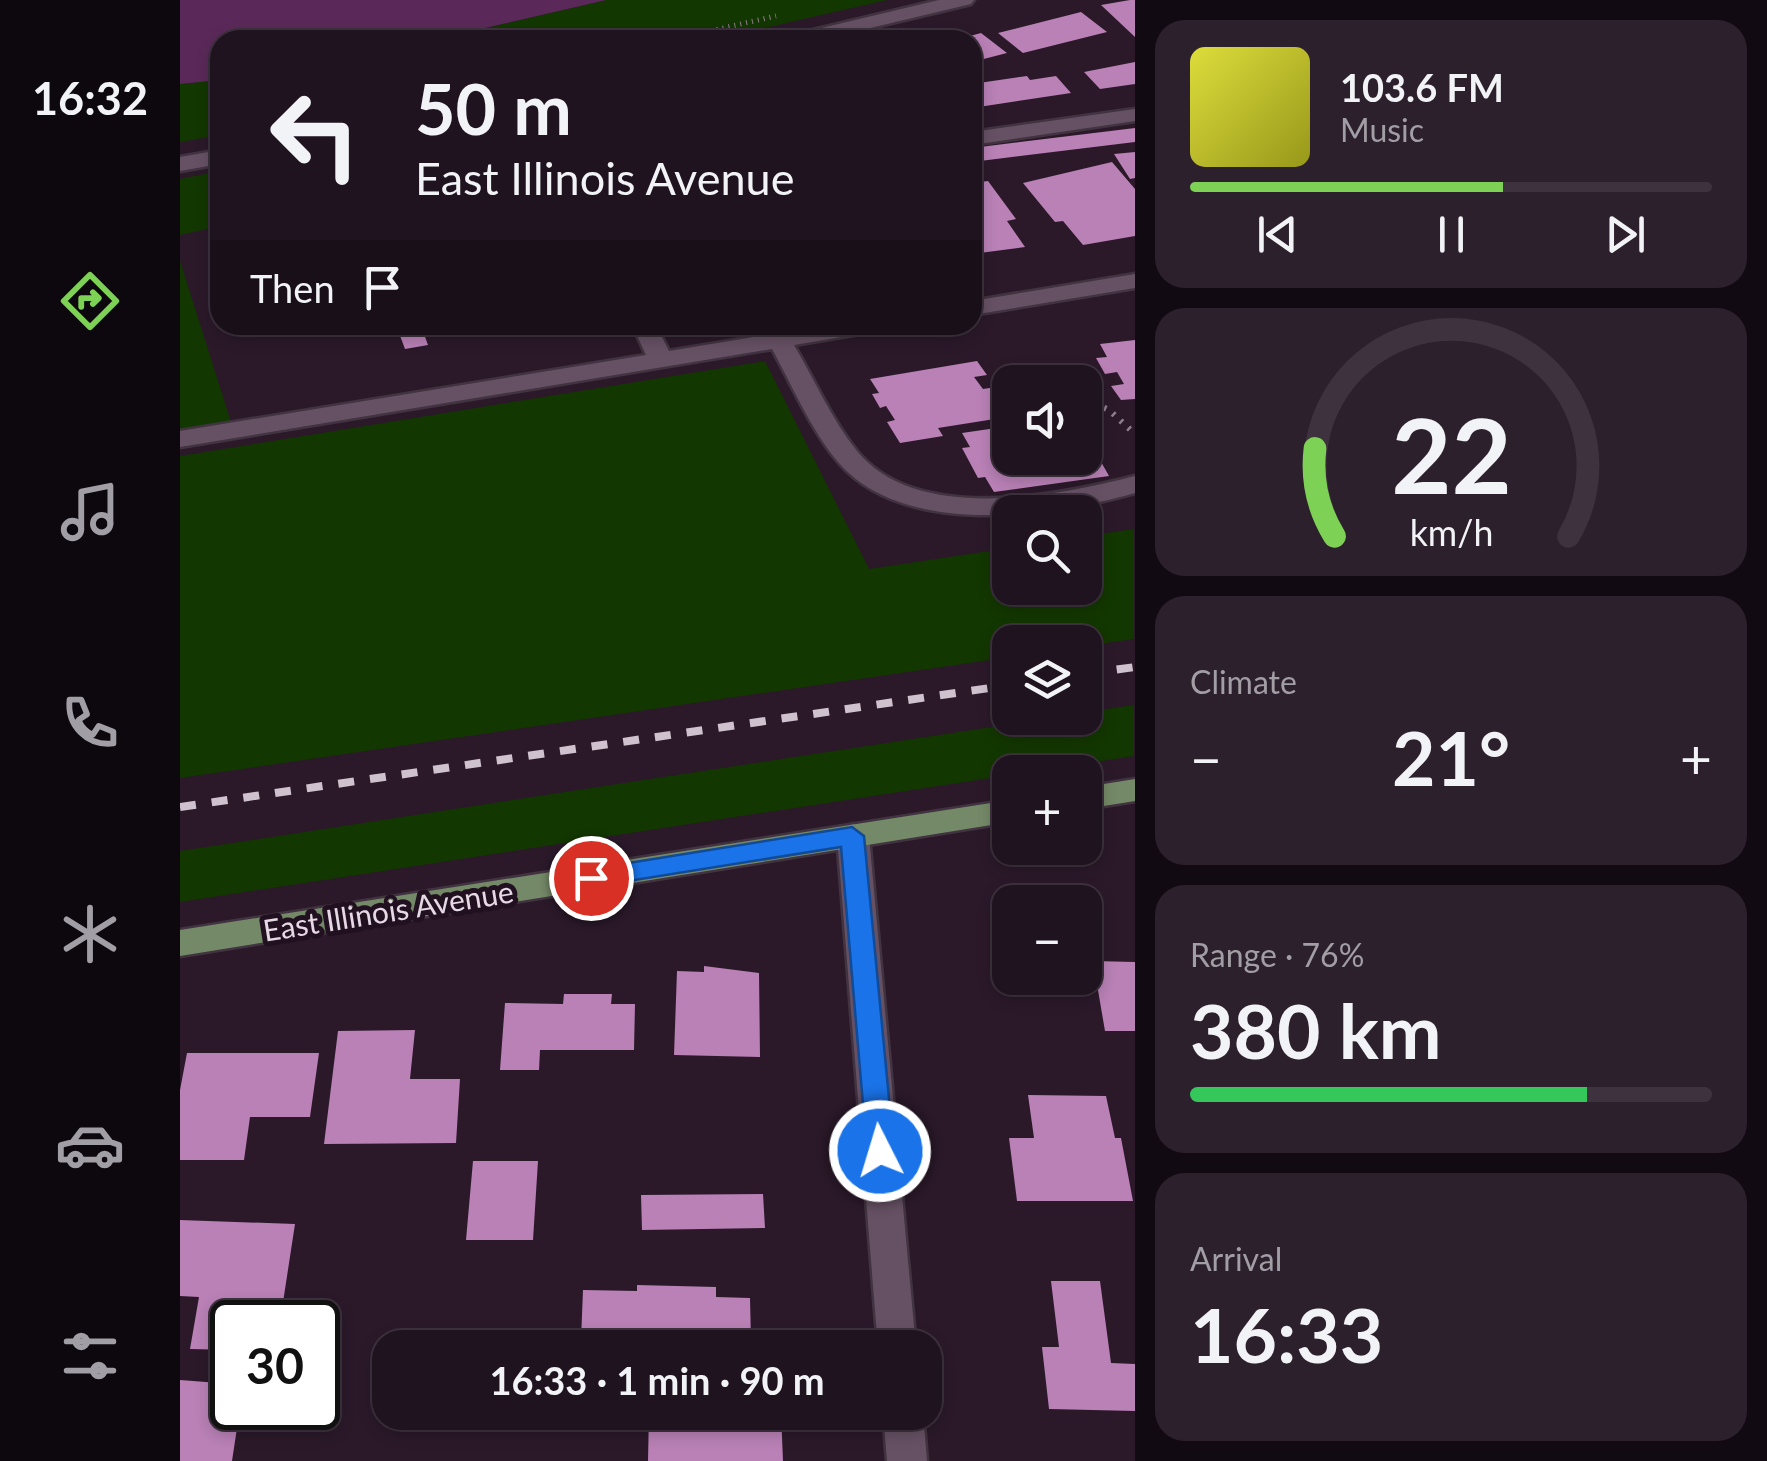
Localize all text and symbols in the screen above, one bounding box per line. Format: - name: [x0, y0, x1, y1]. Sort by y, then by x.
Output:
- text: 103.6 FM: [1340, 64, 1504, 110]
- text: 50 m: [415, 66, 572, 150]
- icon: left: [250, 70, 380, 200]
- text: 16:32: [32, 71, 148, 125]
- text: Music: [1340, 110, 1424, 149]
- text: East Illinois Avenue: [415, 151, 794, 205]
- icon: previous: [1250, 207, 1305, 262]
- icon: pause: [1424, 207, 1479, 262]
- icon: next: [1598, 207, 1653, 262]
- icon: arrive: [355, 260, 410, 315]
- text: Then: [250, 265, 335, 311]
- icon: directions: [55, 266, 125, 336]
- map controls: [992, 365, 1102, 995]
- button: sound: [992, 365, 1102, 475]
- text: 22: [1391, 391, 1511, 516]
- icon: music: [55, 477, 125, 547]
- button: search: [992, 495, 1102, 605]
- text: km/h: [1409, 511, 1493, 554]
- button: layers: [992, 625, 1102, 735]
- text: Climate: [1190, 662, 1297, 701]
- icon: phone: [55, 688, 125, 758]
- text: 21°: [1392, 712, 1510, 802]
- text: −: [1190, 725, 1222, 791]
- text: +: [1680, 725, 1712, 791]
- button: +: [992, 755, 1102, 865]
- pin: [549, 836, 634, 921]
- icon: arrive: [564, 851, 619, 906]
- street label: East Illinois Avenue: [260, 872, 516, 948]
- button: −: [992, 885, 1102, 995]
- icon: climate: [55, 899, 125, 969]
- text: Range · 76%: [1190, 935, 1364, 974]
- text: 380 km: [1190, 985, 1442, 1075]
- position arrow: [828, 1099, 932, 1203]
- icon: car: [55, 1110, 125, 1180]
- text: Arrival: [1190, 1239, 1282, 1278]
- text: 16:33: [1190, 1289, 1383, 1379]
- speed limit sign: 30: [210, 1300, 340, 1430]
- icon: filters: [55, 1321, 125, 1391]
- text: 16:33 · 1 min · 90 m: [489, 1357, 825, 1403]

